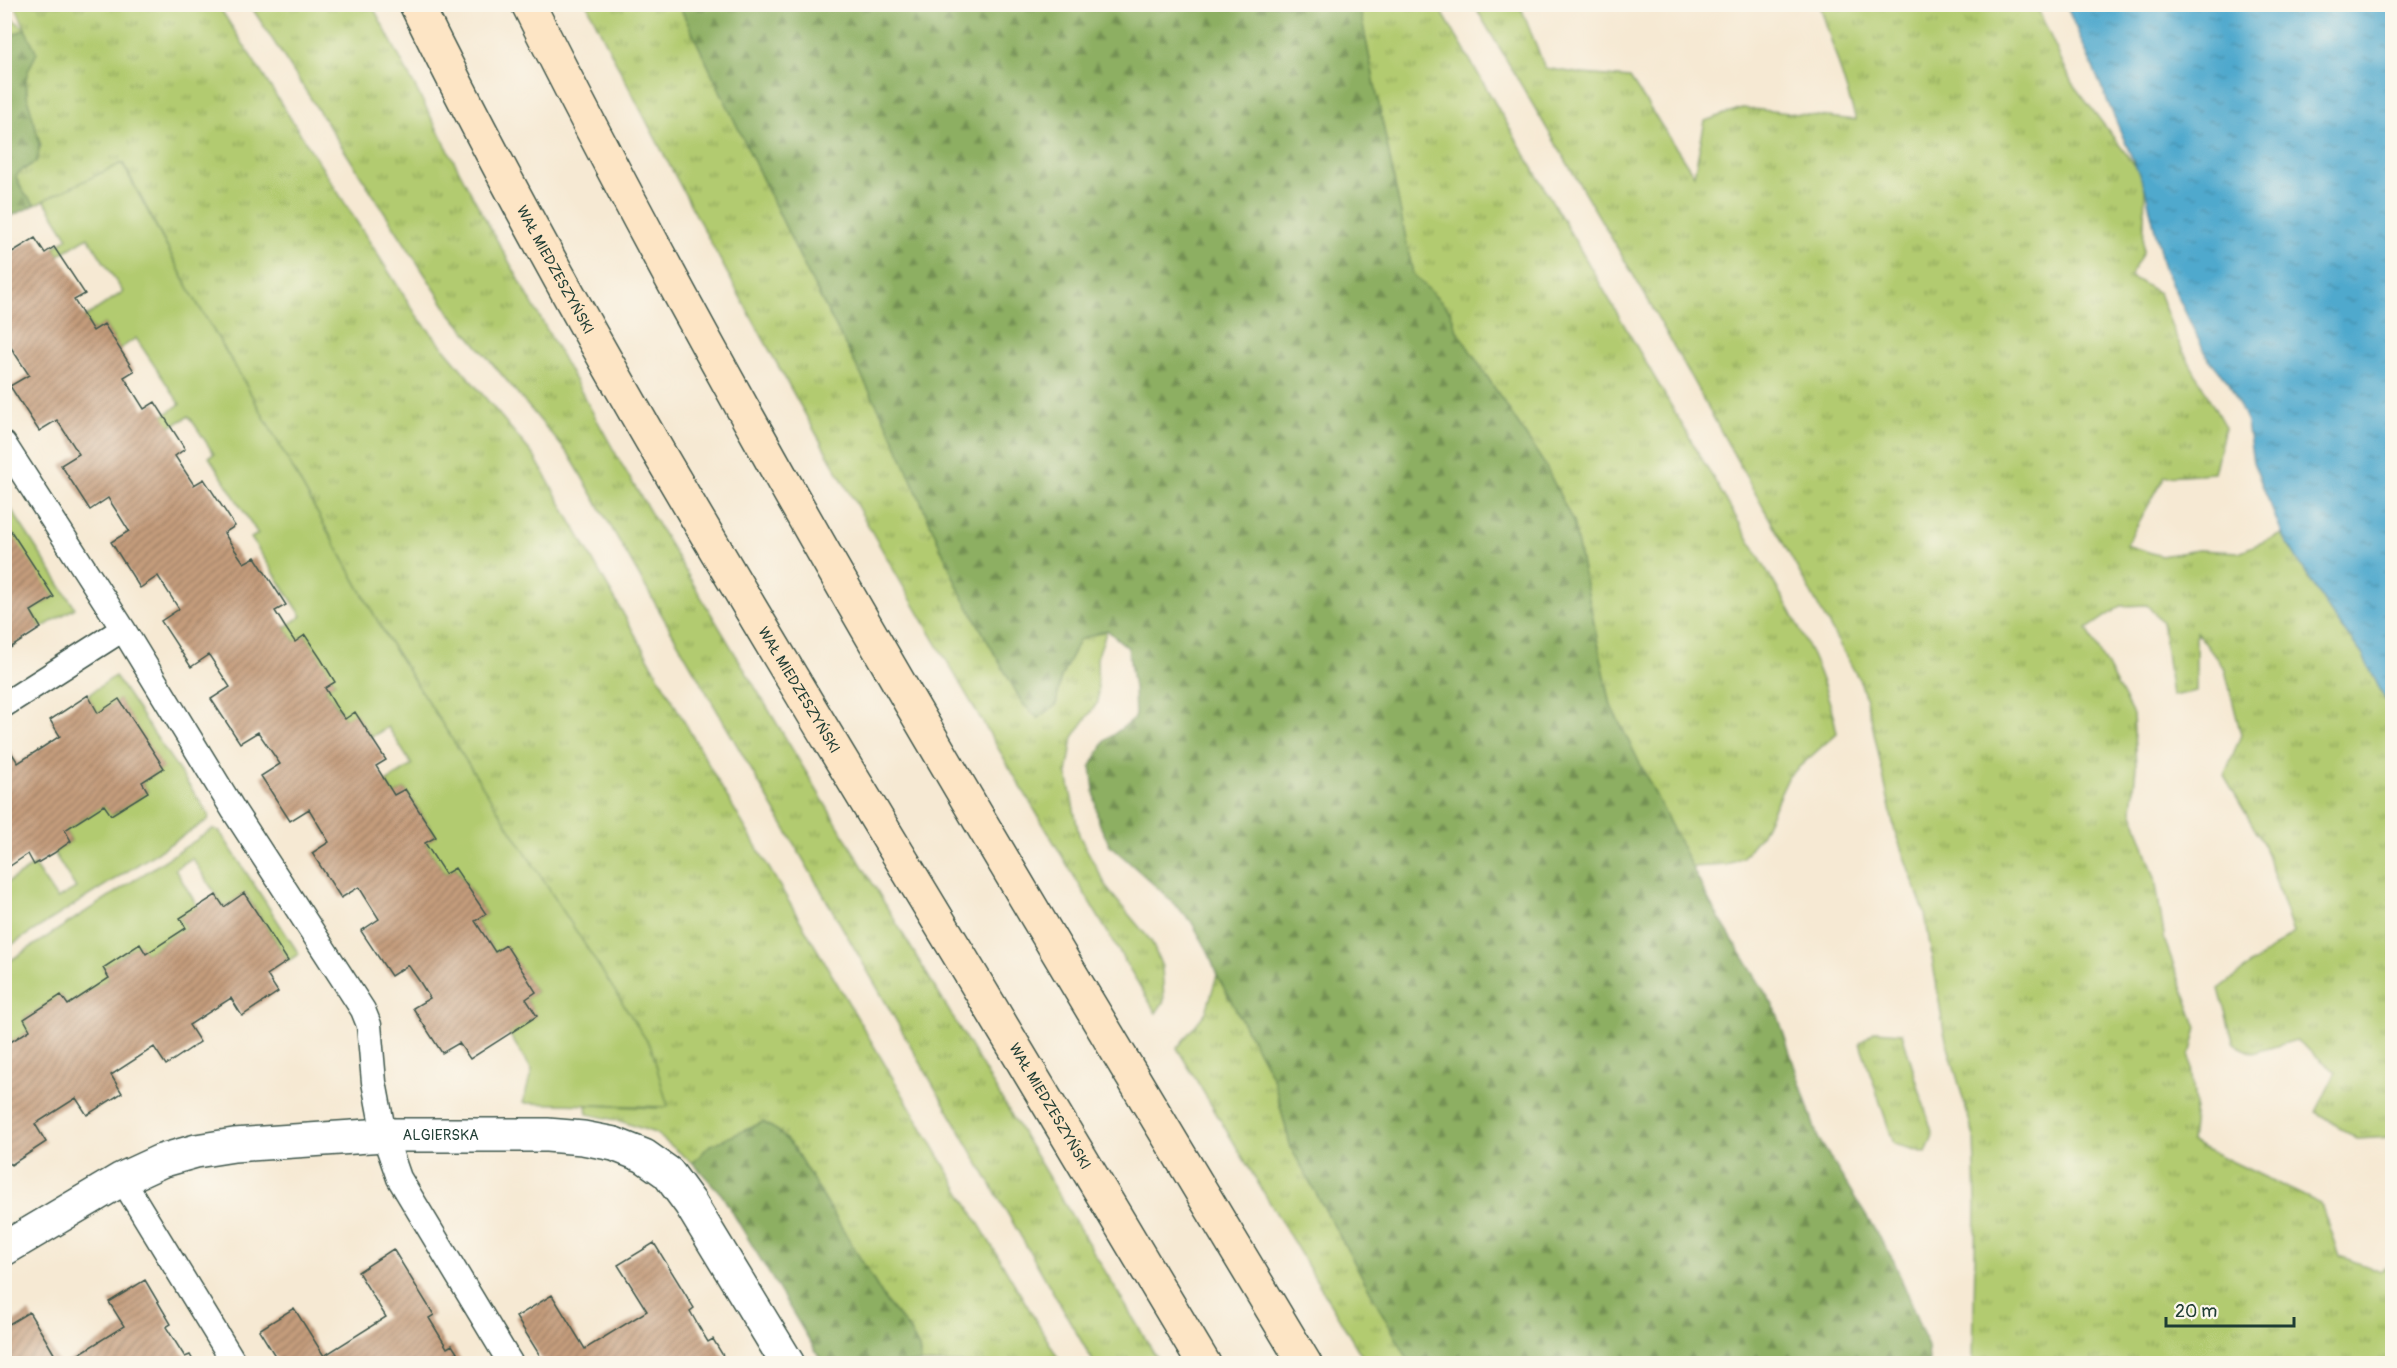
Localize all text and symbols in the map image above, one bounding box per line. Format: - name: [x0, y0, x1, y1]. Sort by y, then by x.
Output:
- street label: WAŁ MIEDZESZYŃSKI: [512, 202, 598, 338]
- street label: WAŁ MIEDZESZYŃSKI: [754, 624, 844, 757]
- street label: WAŁ MIEDZESZYŃSKI: [1004, 1040, 1095, 1173]
- street label: ALGIERSKA: [402, 1126, 479, 1145]
- scale bar: [2166, 1290, 2294, 1328]
- text: 20 m: [2175, 1300, 2217, 1323]

